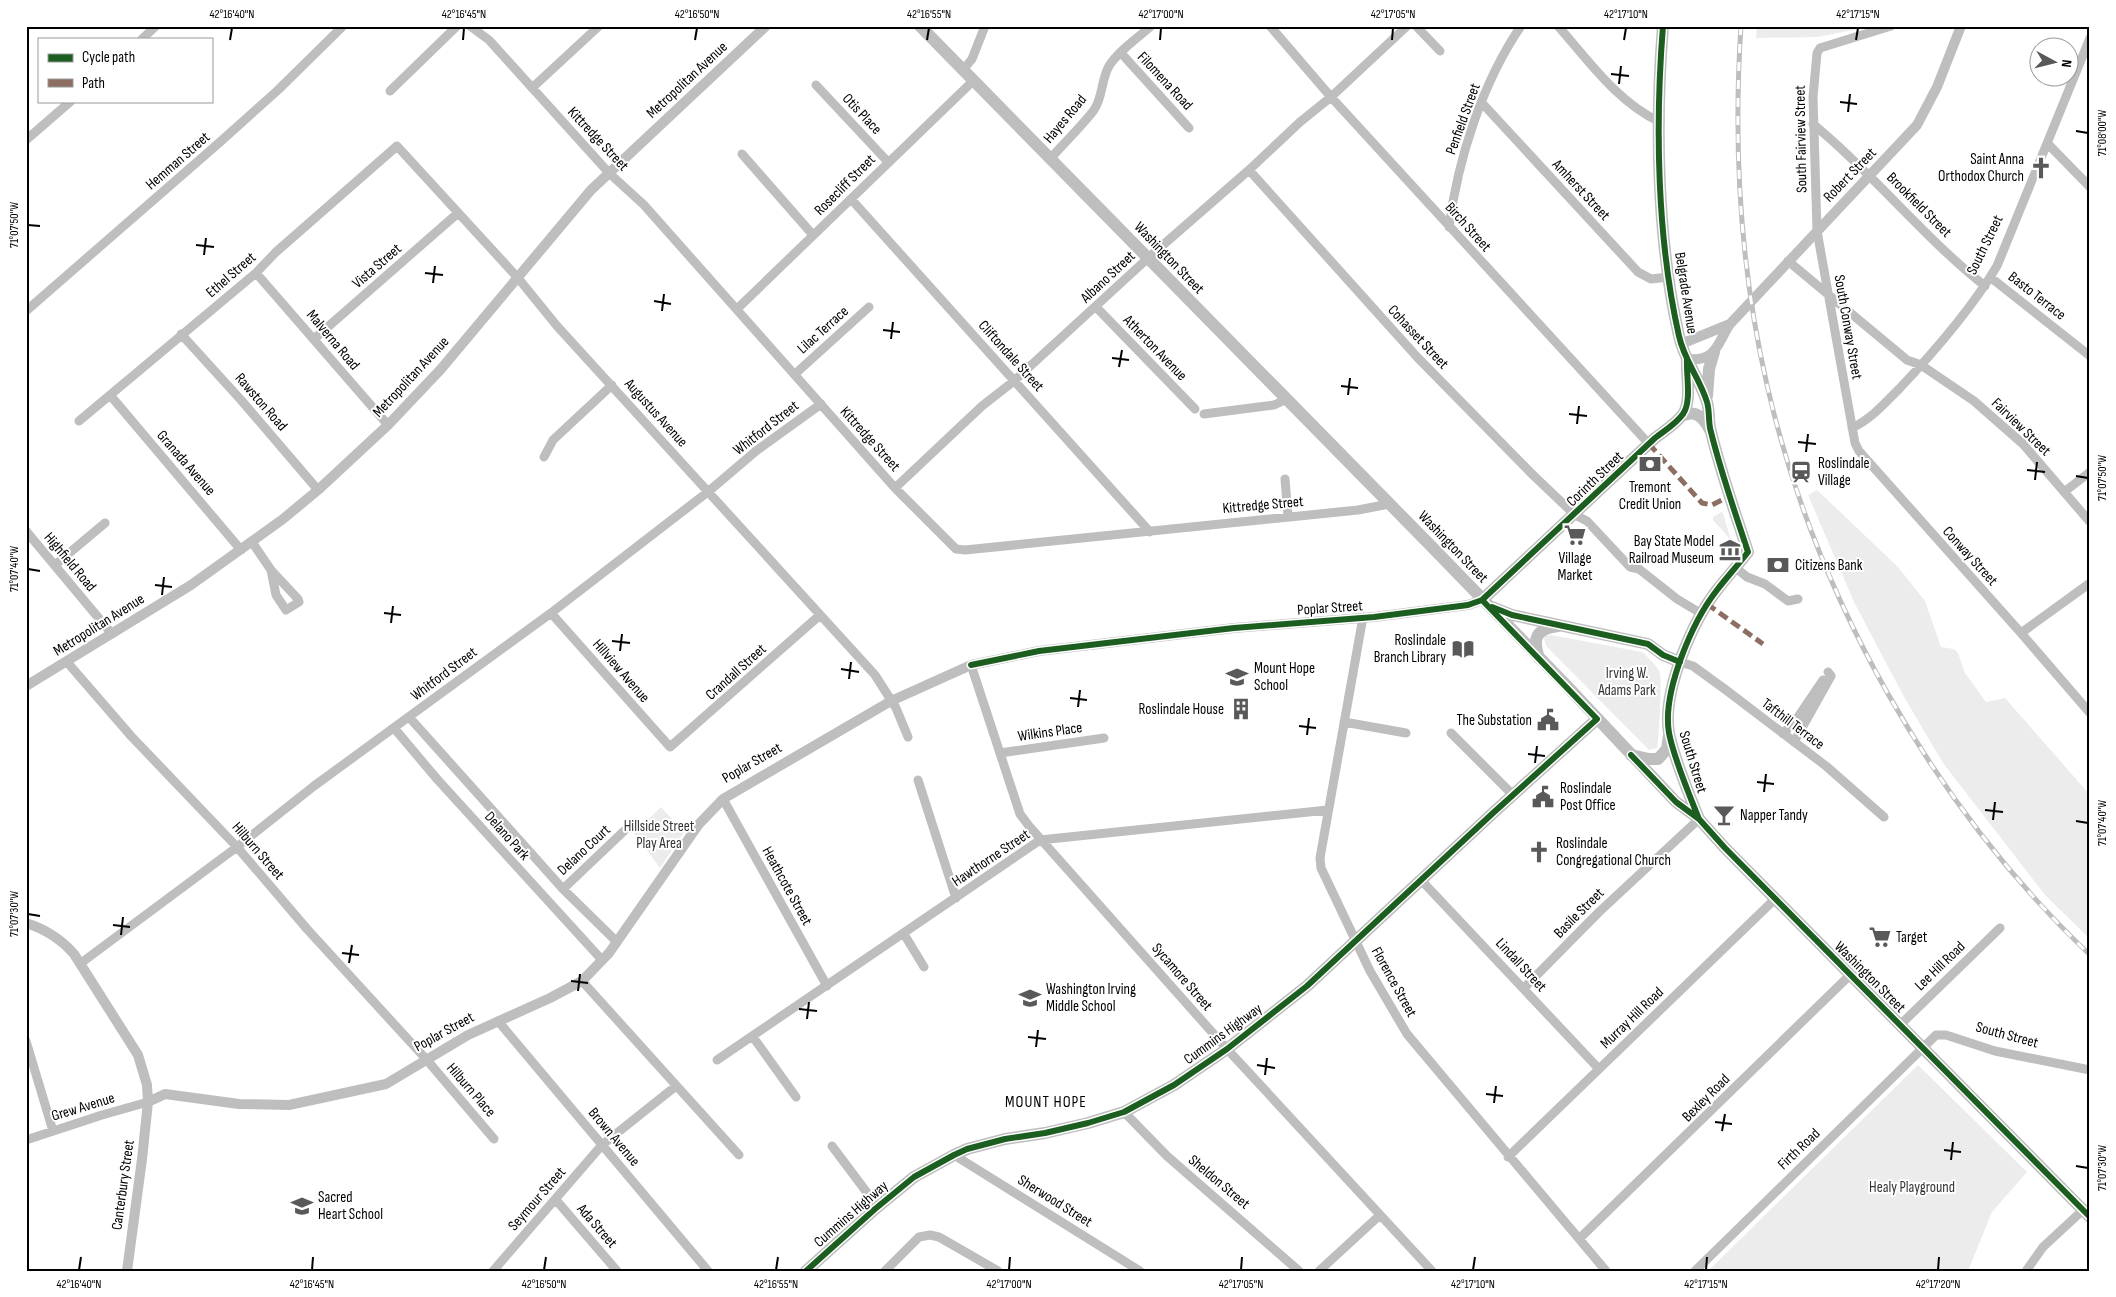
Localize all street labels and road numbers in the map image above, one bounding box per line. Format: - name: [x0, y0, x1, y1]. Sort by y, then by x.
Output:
- street label: Metropolitan Avenue: [643, 38, 731, 122]
- street label: Filomena Road: [1133, 48, 1197, 114]
- street label: Penfield Street: [1441, 80, 1485, 157]
- street label: South Fairview Street: [1791, 85, 1811, 193]
- street label: Otis Place: [838, 89, 886, 139]
- street label: Hayes Road: [1039, 91, 1091, 147]
- street label: Kittredge Street: [563, 103, 633, 175]
- street label: Hemman Street: [142, 128, 214, 194]
- street label: Robert Street: [1819, 144, 1881, 206]
- street label: Rosecliff Street: [810, 150, 880, 220]
- street label: Amherst Street: [1547, 155, 1614, 225]
- street label: Brookfield Street: [1882, 168, 1956, 242]
- street label: Birch Street: [1441, 198, 1495, 256]
- street label: South Street: [1962, 212, 2008, 278]
- street label: Washington Street: [1130, 218, 1209, 298]
- street label: Vista Street: [348, 239, 406, 293]
- street label: Albano Street: [1076, 247, 1140, 308]
- street label: Ethel Street: [202, 248, 260, 302]
- street label: Belgrade Avenue: [1670, 251, 1702, 335]
- street label: Basto Terrace: [2004, 268, 2070, 324]
- street label: South Conway Street: [1829, 273, 1867, 381]
- street label: Cohasset Street: [1384, 301, 1453, 373]
- street label: Lilac Terrace: [793, 302, 853, 358]
- street label: Malverna Road: [302, 306, 364, 374]
- street label: Atherton Avenue: [1118, 310, 1191, 385]
- street label: Cliftondale Street: [974, 316, 1048, 396]
- street label: Metropolitan Avenue: [369, 333, 453, 421]
- street label: Rawston Road: [231, 369, 291, 435]
- street label: Augustus Avenue: [620, 374, 692, 451]
- street label: Fairview Street: [1987, 394, 2055, 460]
- street label: Whitford Street: [729, 396, 803, 460]
- street label: Kittredge Street: [836, 403, 904, 476]
- street label: Granada Avenue: [152, 426, 220, 500]
- street label: Corinth Street: [1562, 447, 1628, 511]
- street label: Kittredge Street: [1222, 492, 1305, 518]
- street label: Washington Street: [1414, 507, 1493, 587]
- street label: Conway Street: [1938, 522, 2002, 590]
- street label: Highfield Road: [40, 528, 100, 596]
- street label: Metropolitan Avenue: [50, 589, 148, 661]
- street label: Poplar Street: [1297, 596, 1364, 620]
- street label: Hillview Avenue: [588, 635, 654, 707]
- street label: Crandall Street: [702, 640, 771, 704]
- street label: Whitford Street: [407, 643, 481, 705]
- street label: Tafthill Terrace: [1758, 694, 1828, 754]
- street label: Wilkins Place: [1017, 718, 1083, 746]
- street label: South Street: [1675, 729, 1712, 796]
- street label: Poplar Street: [719, 738, 786, 788]
- street label: Delano Park: [480, 808, 534, 864]
- street label: Hilburn Street: [228, 818, 289, 884]
- street label: Delano Court: [553, 820, 615, 879]
- street label: Hawthorne Street: [948, 825, 1034, 891]
- street label: Heathcote Street: [758, 843, 817, 929]
- street label: Basile Street: [1550, 884, 1608, 942]
- street label: Lindall Street: [1491, 934, 1551, 996]
- street label: Washington Street: [1830, 937, 1910, 1017]
- street label: Lee Hill Road: [1911, 937, 1969, 995]
- street label: Sycamore Street: [1147, 939, 1217, 1015]
- street label: Florence Street: [1367, 944, 1421, 1021]
- street label: Murray Hill Road: [1596, 983, 1668, 1053]
- street label: Cummins Highway: [1180, 999, 1266, 1069]
- street label: Poplar Street: [411, 1008, 478, 1056]
- street label: South Street: [1974, 1018, 2041, 1053]
- street label: Hilburn Place: [442, 1059, 500, 1121]
- street label: Bexley Road: [1678, 1070, 1734, 1126]
- street label: Grew Avenue: [49, 1088, 117, 1126]
- street label: Brown Avenue: [584, 1104, 644, 1170]
- street label: Firth Road: [1774, 1124, 1824, 1174]
- street label: Canterbury Street: [107, 1138, 139, 1231]
- street label: Sheldon Street: [1184, 1151, 1254, 1214]
- street label: Seymour Street: [504, 1163, 570, 1235]
- street label: Sherwood Street: [1014, 1171, 1096, 1232]
- street label: Cummins Highway: [810, 1176, 892, 1251]
- street label: Ada Street: [572, 1199, 622, 1252]

